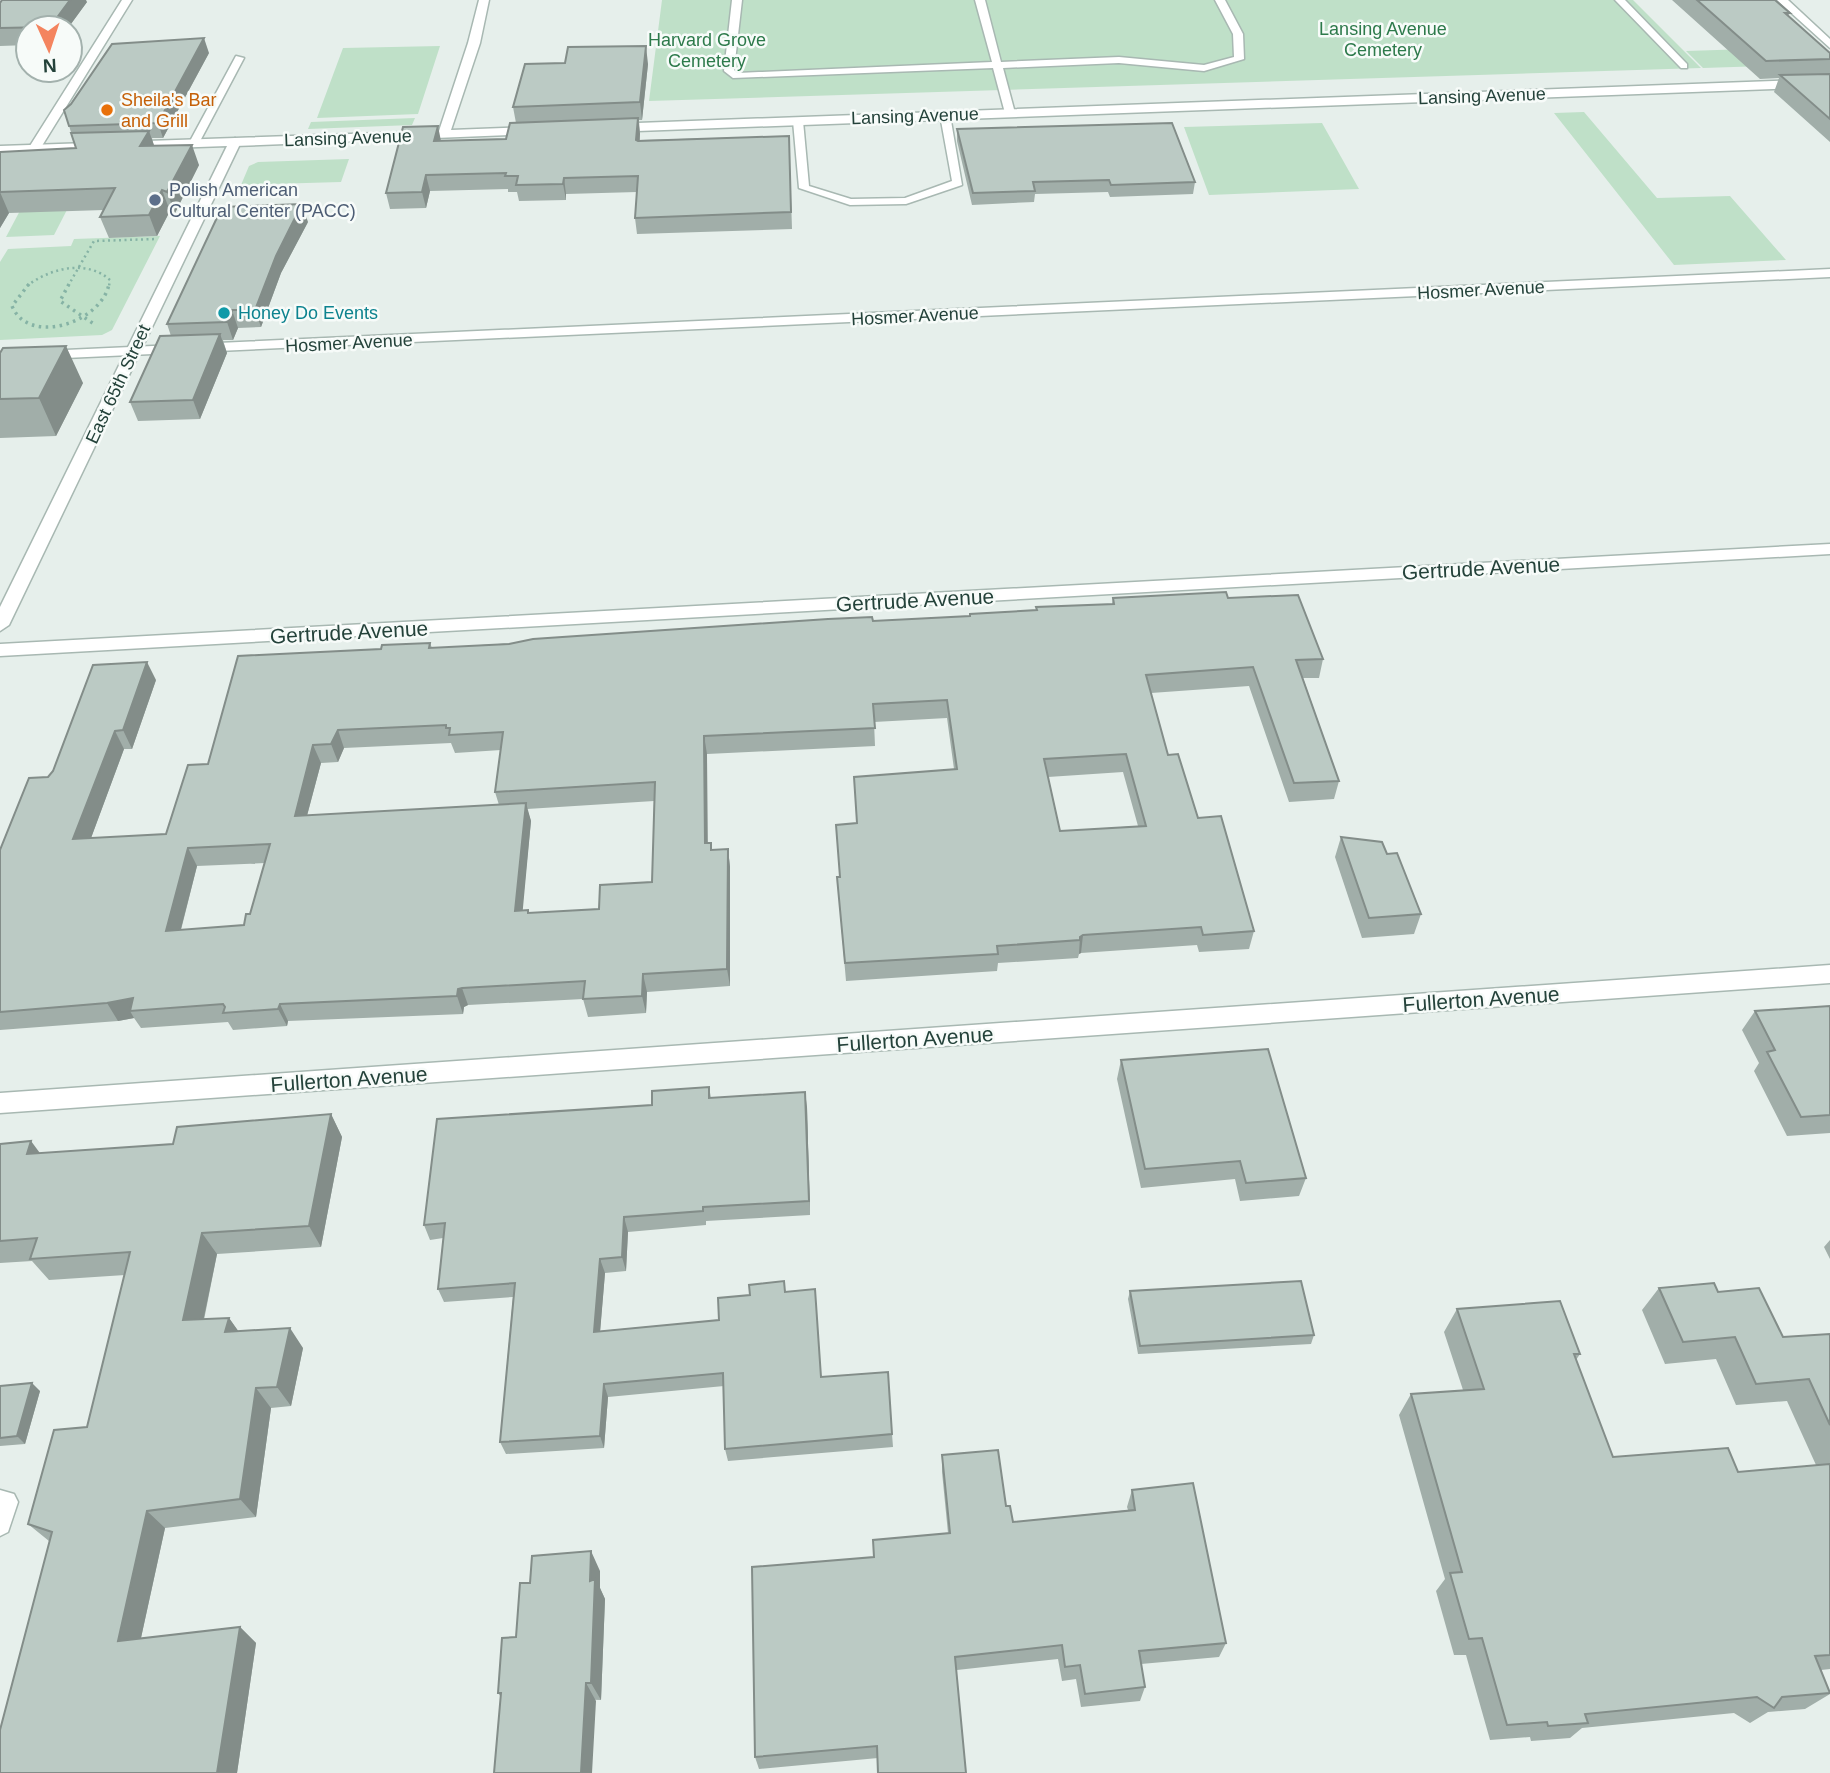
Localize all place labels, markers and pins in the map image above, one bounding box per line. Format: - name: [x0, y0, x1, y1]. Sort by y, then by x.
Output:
- place label: Sheila's Bar and Grill: [121, 90, 216, 131]
- marker: Sheila's Bar and Grill: [99, 102, 115, 118]
- place label: Polish American Cultural Center (PACC): [169, 180, 356, 221]
- marker: Polish American Cultural Center (PACC): [147, 192, 163, 208]
- place label: Honey Do Events: [238, 303, 378, 323]
- marker: Honey Do Events: [216, 305, 232, 321]

